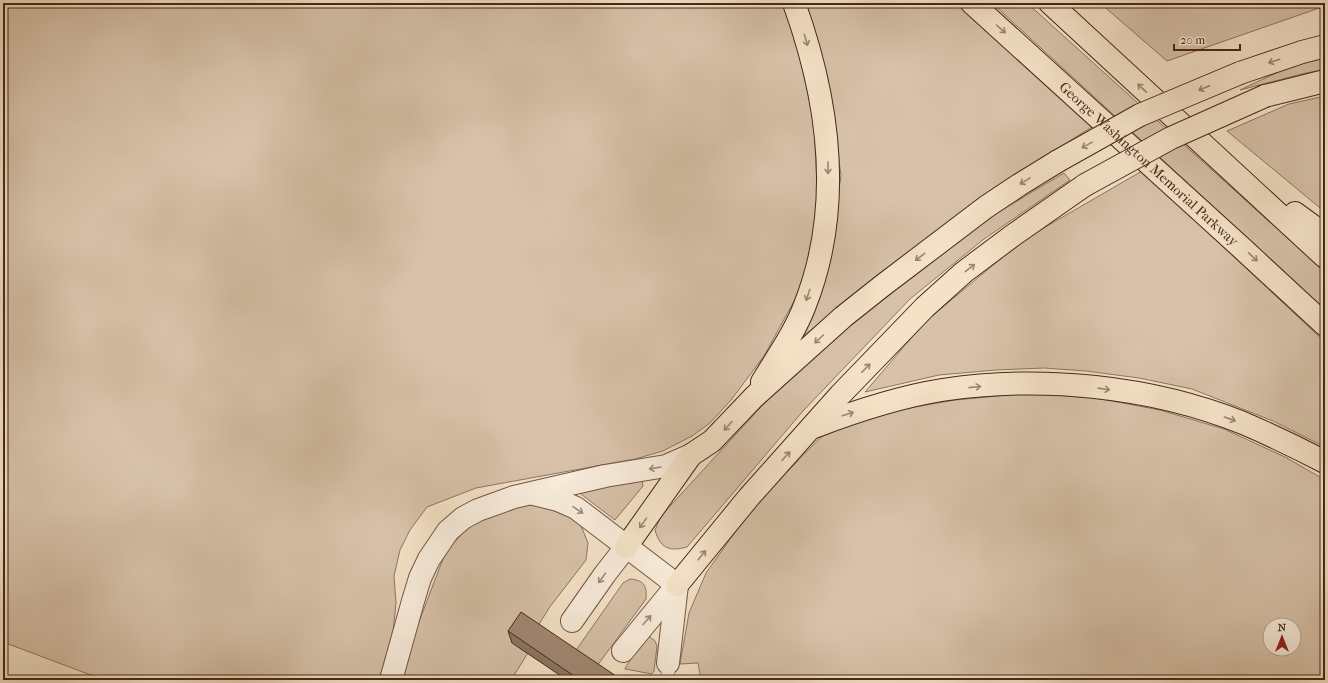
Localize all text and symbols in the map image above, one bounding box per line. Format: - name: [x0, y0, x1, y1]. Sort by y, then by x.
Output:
- one-way arrow: [996, 24, 1006, 34]
- scale bar: [1174, 26, 1240, 52]
- one-way arrow: [803, 33, 810, 46]
- text: 20 m: [1180, 33, 1205, 47]
- one-way arrow: [1269, 58, 1281, 66]
- street label: George Washington Memorial Parkway: [1056, 78, 1242, 250]
- one-way arrow: [1137, 83, 1147, 93]
- one-way arrow: [1198, 85, 1210, 92]
- one-way arrow: [1081, 141, 1093, 149]
- one-way arrow: [824, 161, 832, 174]
- one-way arrow: [1019, 177, 1031, 185]
- one-way arrow: [914, 253, 925, 262]
- one-way arrow: [1248, 253, 1258, 262]
- one-way arrow: [964, 264, 975, 273]
- one-way arrow: [804, 289, 811, 302]
- one-way arrow: [814, 334, 824, 344]
- one-way arrow: [861, 363, 871, 373]
- one-way arrow: [968, 383, 981, 390]
- one-way arrow: [1097, 385, 1110, 393]
- one-way arrow: [841, 410, 854, 417]
- one-way arrow: [1224, 416, 1237, 423]
- one-way arrow: [723, 421, 732, 431]
- one-way arrow: [781, 451, 791, 461]
- one-way arrow: [649, 464, 662, 472]
- one-way arrow: [573, 506, 584, 514]
- one-way arrow: [639, 517, 647, 528]
- one-way arrow: [697, 550, 706, 560]
- one-way arrow: [598, 572, 606, 583]
- one-way arrow: [643, 615, 652, 626]
- north arrow: [1262, 617, 1302, 657]
- text: N: [1278, 621, 1287, 634]

